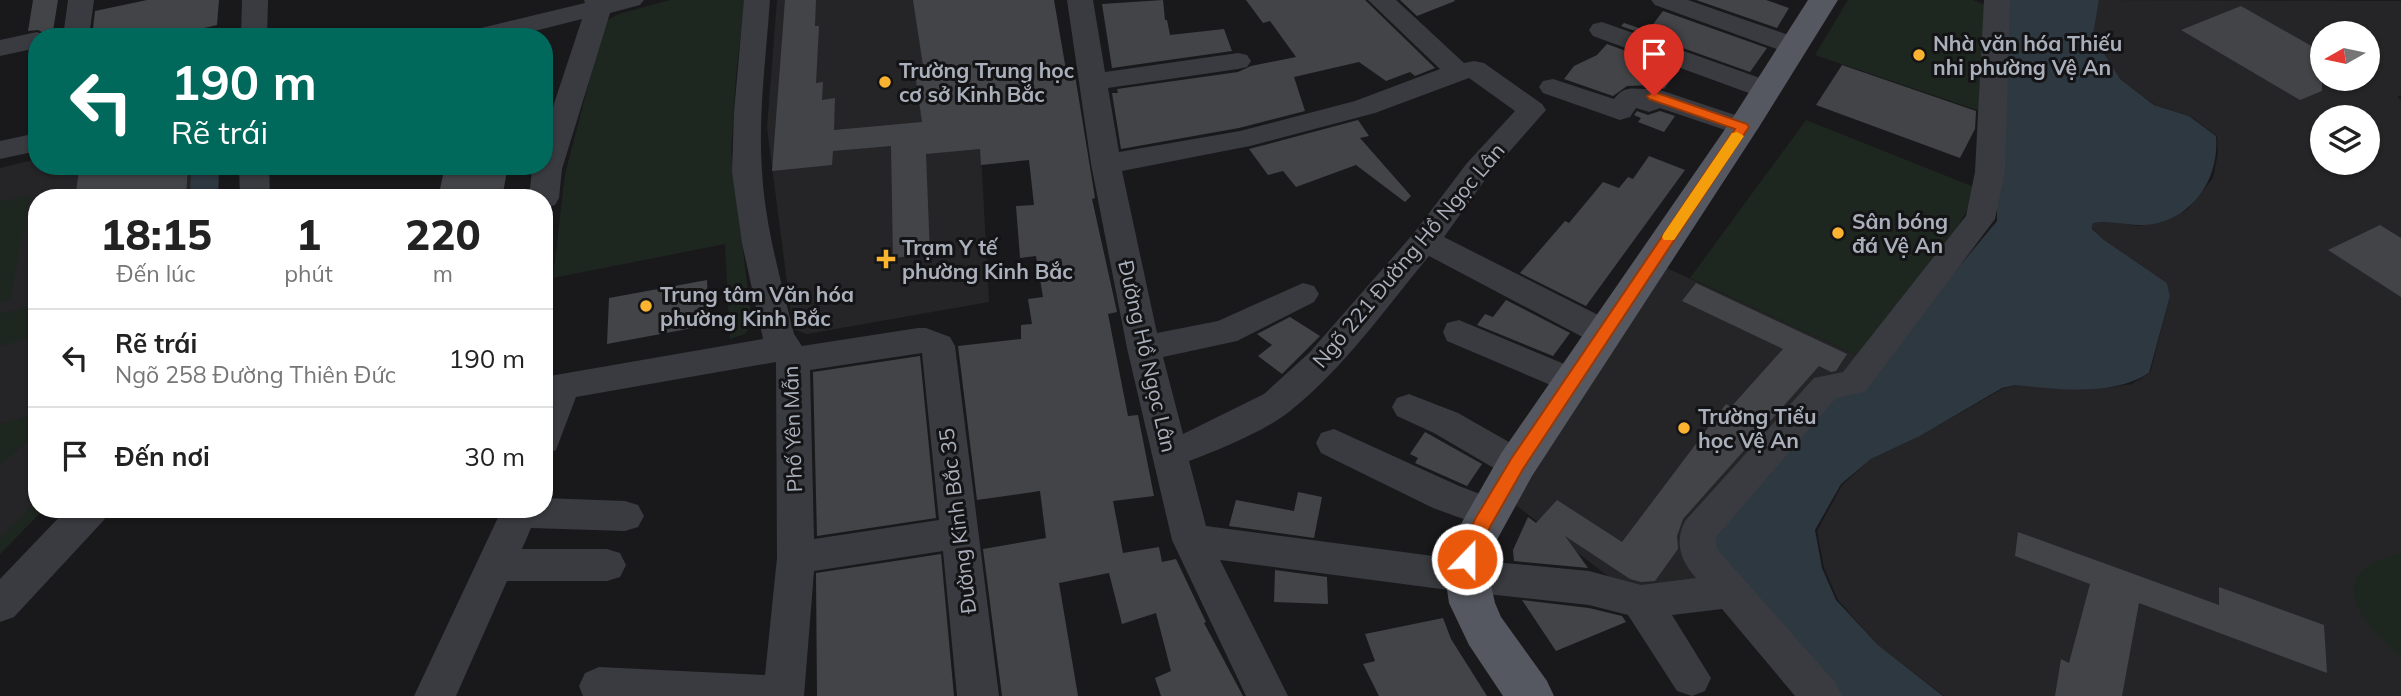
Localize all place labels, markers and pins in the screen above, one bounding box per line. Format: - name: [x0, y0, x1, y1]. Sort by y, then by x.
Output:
- pin: [1624, 24, 1684, 96]
- place label: Nhà văn hóa Thiếu nhi phường Vệ An: [1933, 30, 2122, 80]
- marker: Nhà văn hóa Thiếu nhi phường Vệ An: [1911, 47, 1927, 63]
- place label: Trường Trung học cơ sở Kinh Bắc: [899, 57, 1074, 107]
- marker: Trường Trung học cơ sở Kinh Bắc: [877, 74, 893, 90]
- place label: Sân bóng đá Vệ An: [1852, 208, 1948, 258]
- marker: Sân bóng đá Vệ An: [1830, 225, 1846, 241]
- place label: Trạm Y tế phường Kinh Bắc: [902, 234, 1073, 284]
- marker: Trạm Y tế phường Kinh Bắc: [876, 249, 896, 269]
- place label: Trung tâm Văn hóa phường Kinh Bắc: [660, 281, 854, 331]
- marker: Trung tâm Văn hóa phường Kinh Bắc: [638, 298, 654, 314]
- place label: Trường Tiểu học Vệ An: [1698, 403, 1817, 453]
- marker: Trường Tiểu học Vệ An: [1676, 420, 1692, 436]

